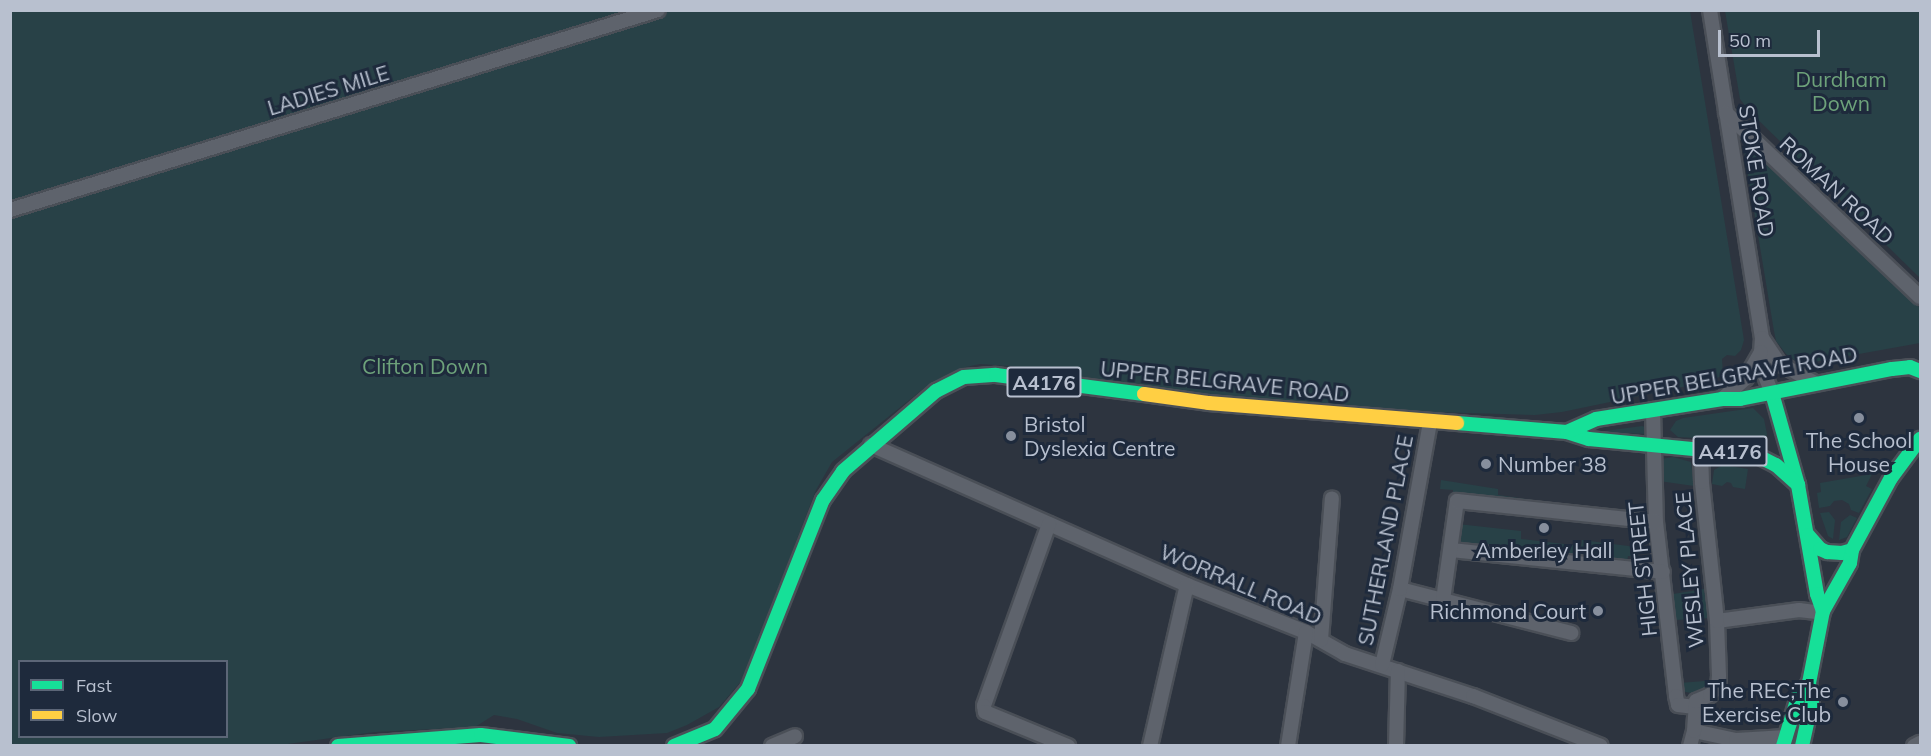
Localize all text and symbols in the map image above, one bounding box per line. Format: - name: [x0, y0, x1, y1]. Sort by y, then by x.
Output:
- scale bar: [1721, 18, 1823, 56]
- text: 50 m: [1729, 29, 1771, 52]
- street label: LADIES MILE: [264, 60, 392, 120]
- park label: Durdham Down: [1795, 66, 1887, 116]
- street label: STOKE ROAD: [1734, 103, 1780, 239]
- street label: ROMAN ROAD: [1775, 131, 1899, 249]
- street label: UPPER BELGRAVE ROAD: [1609, 341, 1859, 409]
- park label: Clifton Down: [362, 353, 488, 379]
- street label: UPPER BELGRAVE ROAD: [1099, 355, 1351, 407]
- road number: A4176: [1006, 365, 1082, 399]
- place label: Bristol Dyslexia Centre: [1024, 411, 1175, 461]
- marker: The School House: [1852, 411, 1866, 425]
- marker: Bristol Dyslexia Centre: [1002, 427, 1020, 445]
- place label: The School House: [1806, 427, 1912, 477]
- street label: SUTHERLAND PLACE: [1352, 433, 1418, 647]
- road number: A4176: [1692, 434, 1768, 468]
- place label: Number 38: [1498, 451, 1607, 477]
- marker: Number 38: [1479, 457, 1493, 471]
- street label: WESLEY PLACE: [1670, 491, 1708, 649]
- street label: HIGH STREET: [1622, 500, 1662, 638]
- marker: Amberley Hall: [1537, 521, 1551, 535]
- place label: Amberley Hall: [1475, 537, 1613, 563]
- street label: WORRALL ROAD: [1156, 539, 1326, 629]
- place label: Richmond Court: [1430, 598, 1586, 624]
- marker: Richmond Court: [1591, 604, 1605, 618]
- legend: [18, 660, 228, 738]
- text: Fast: [76, 674, 112, 697]
- place label: The REC;The Exercise Club: [1702, 677, 1831, 727]
- marker: The REC;The Exercise Club: [1836, 695, 1850, 709]
- text: Slow: [76, 704, 117, 727]

